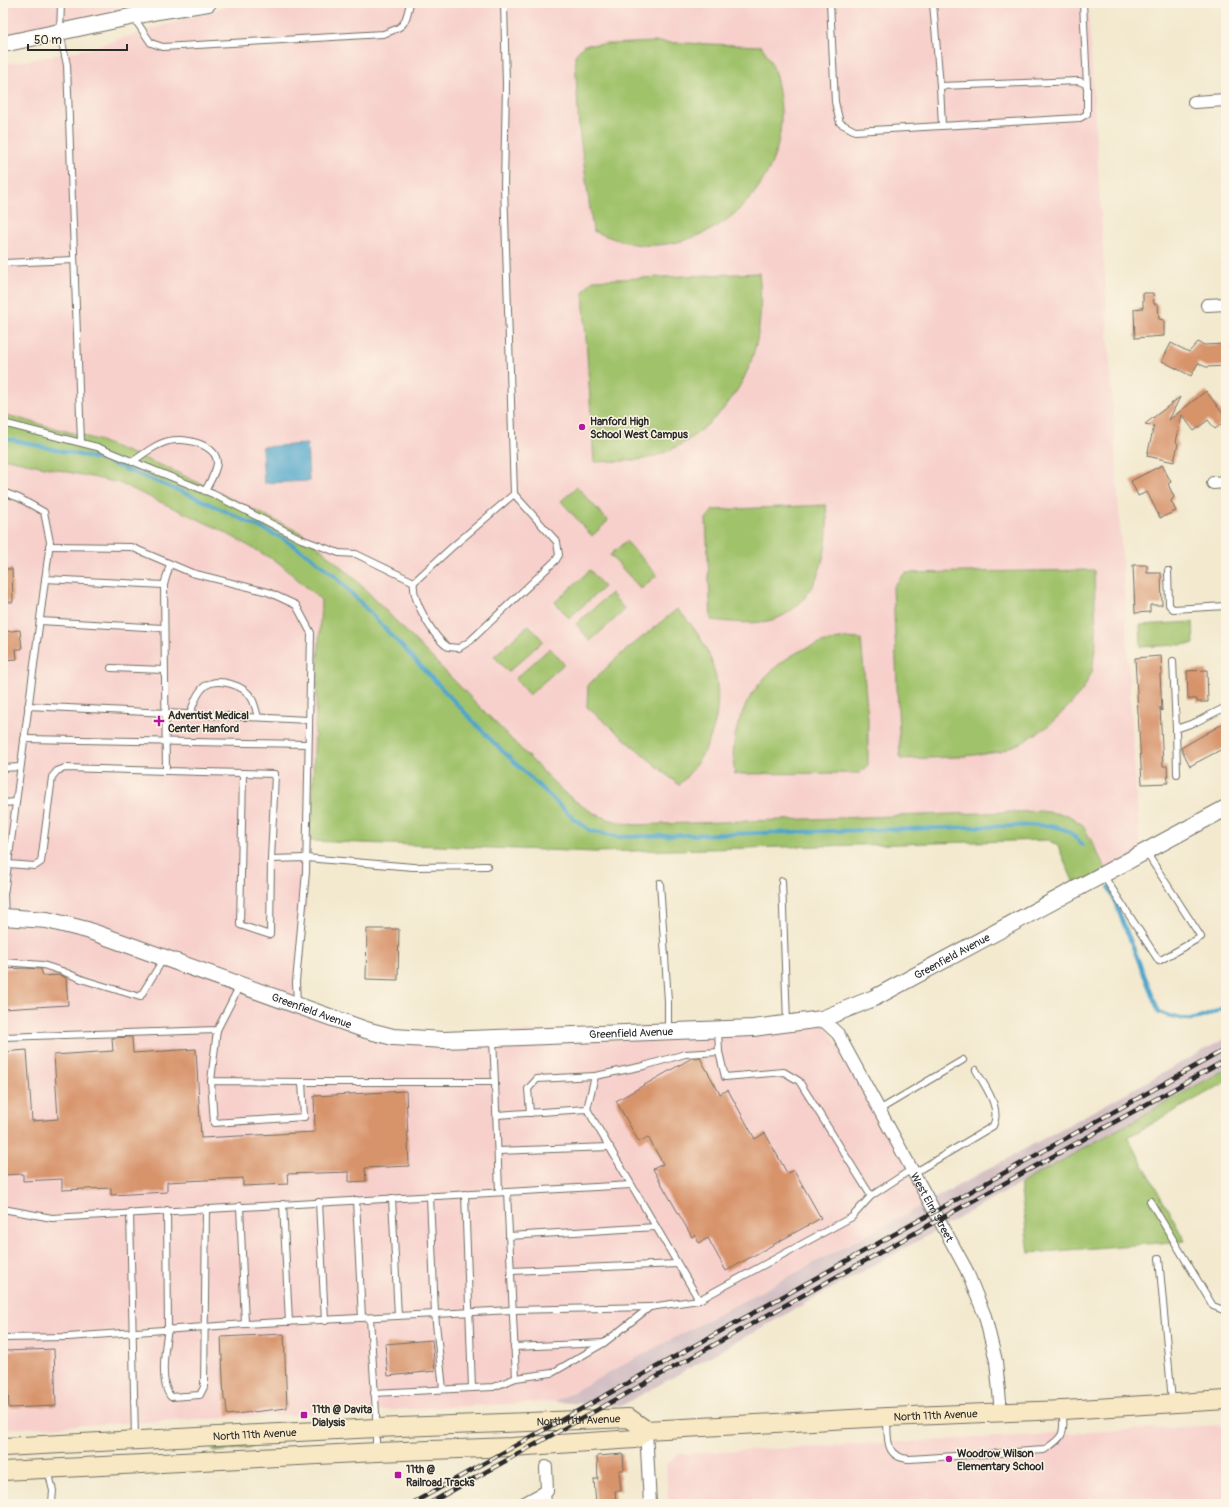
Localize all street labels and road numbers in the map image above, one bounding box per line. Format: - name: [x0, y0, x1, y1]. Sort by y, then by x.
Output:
- street label: Greenfield Avenue: [912, 931, 993, 982]
- street label: Greenfield Avenue: [270, 991, 354, 1031]
- street label: Greenfield Avenue: [589, 1025, 674, 1041]
- street label: West Elm Street: [908, 1170, 956, 1245]
- street label: North 11th Avenue: [893, 1407, 978, 1424]
- street label: North 11th Avenue: [536, 1412, 621, 1429]
- street label: North 11th Avenue: [213, 1426, 297, 1443]

